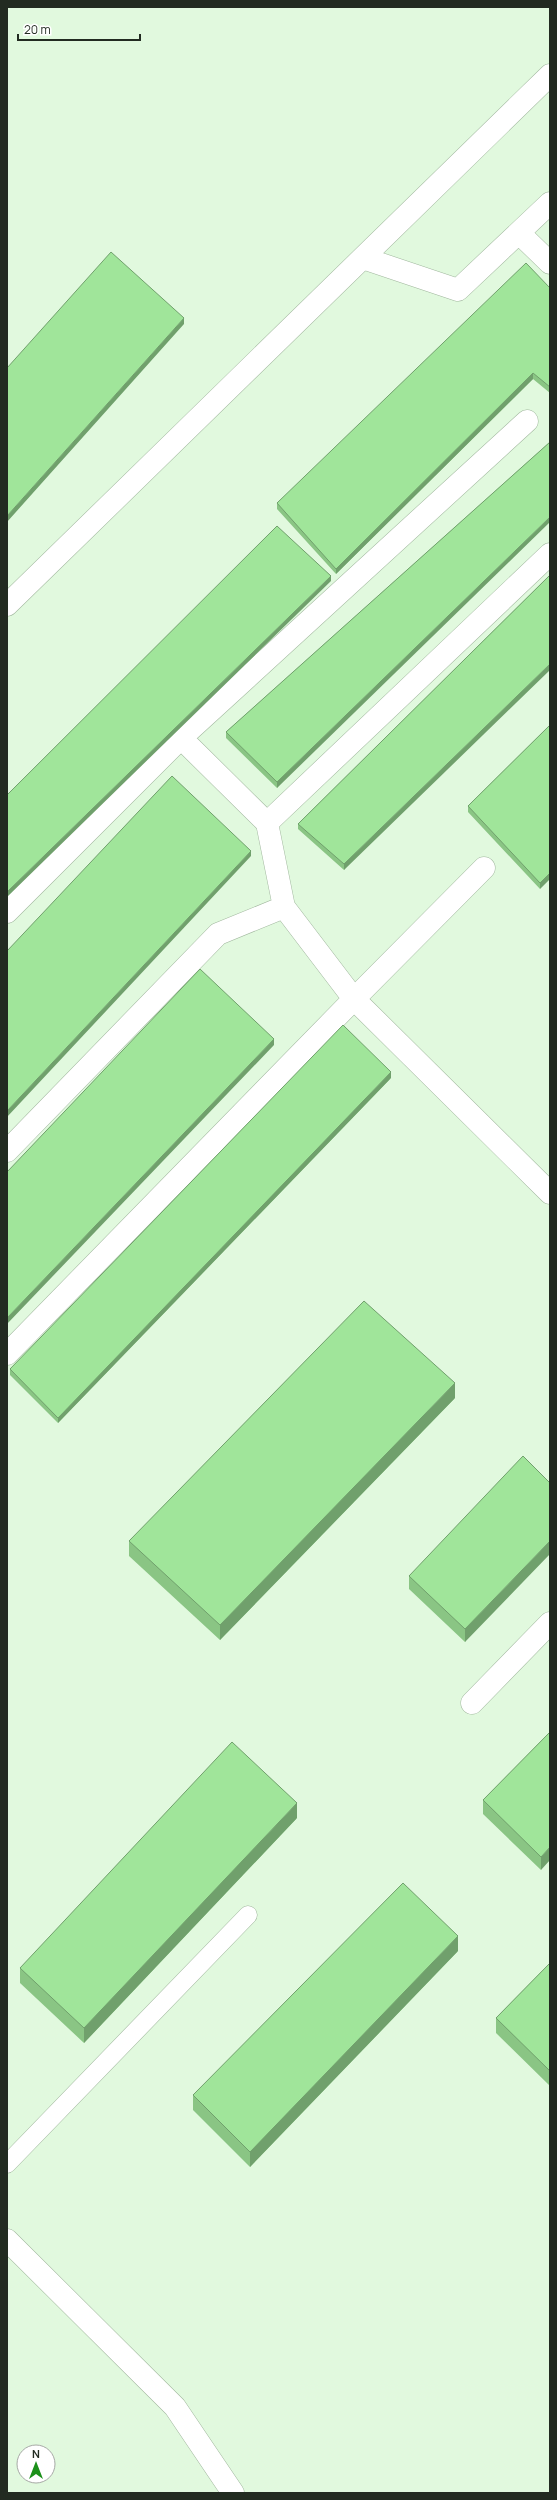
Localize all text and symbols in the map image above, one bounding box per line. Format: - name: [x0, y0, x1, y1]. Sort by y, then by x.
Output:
- scale bar: [18, 16, 140, 42]
- text: 20 m: [24, 21, 51, 38]
- north arrow: [16, 2444, 56, 2484]
- text: N: [32, 2446, 40, 2461]

